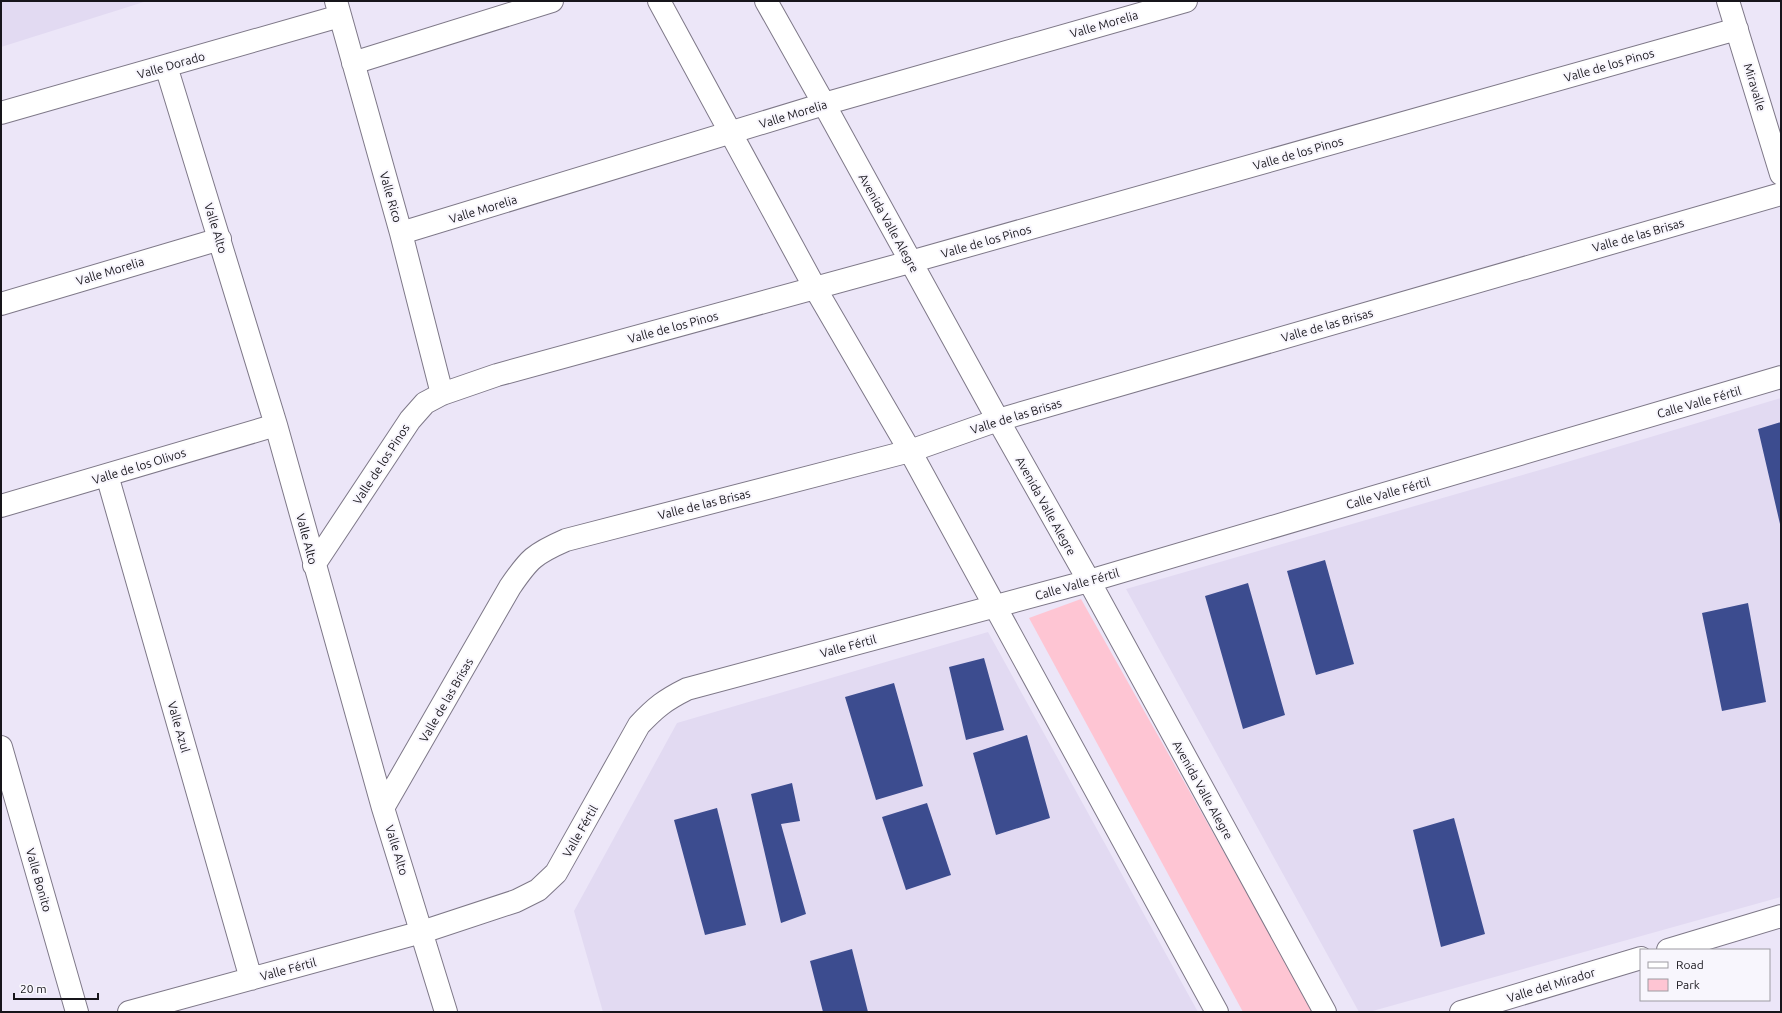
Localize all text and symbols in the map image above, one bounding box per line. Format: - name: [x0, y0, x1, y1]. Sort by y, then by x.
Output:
- street label: Valle Morelia: [1069, 8, 1139, 40]
- street label: Valle de los Pinos: [1563, 46, 1655, 84]
- street label: Valle Dorado: [136, 49, 206, 81]
- street label: Miravalle: [1742, 62, 1768, 112]
- street label: Valle Morelia: [758, 98, 828, 130]
- street label: Valle de los Pinos: [1252, 134, 1344, 172]
- street label: Valle Rico: [378, 170, 404, 224]
- street label: Avenida Valle Alegre: [856, 171, 922, 275]
- street label: Valle Morelia: [448, 193, 518, 225]
- street label: Valle Alto: [202, 201, 230, 255]
- street label: Valle de las Brisas: [1591, 216, 1685, 254]
- street label: Valle de los Pinos: [940, 222, 1032, 260]
- street label: Valle Morelia: [75, 255, 145, 287]
- street label: Valle de las Brisas: [1280, 306, 1374, 344]
- street label: Valle de los Pinos: [626, 309, 720, 345]
- street label: Calle Valle Fértil: [1656, 384, 1742, 420]
- street label: Valle de las Brisas: [969, 396, 1063, 436]
- street label: Valle de los Pinos: [350, 421, 412, 507]
- street label: Valle de los Olivos: [91, 446, 187, 486]
- street label: Avenida Valle Alegre: [1013, 454, 1079, 558]
- street label: Calle Valle Fértil: [1345, 475, 1431, 511]
- street label: Valle de las Brisas: [657, 486, 751, 522]
- street label: Valle Alto: [294, 512, 320, 566]
- street label: Calle Valle Fértil: [1034, 566, 1120, 602]
- street label: Valle Fértil: [819, 632, 877, 660]
- street label: Valle de las Brisas: [417, 656, 475, 744]
- street label: Valle Azul: [165, 700, 193, 754]
- street label: Avenida Valle Alegre: [1170, 738, 1236, 842]
- street label: Valle Fértil: [560, 803, 600, 859]
- street label: Valle Alto: [383, 823, 411, 877]
- street label: Valle Bonito: [24, 847, 54, 913]
- legend: [1640, 949, 1770, 1001]
- street label: Valle Fértil: [259, 955, 317, 983]
- text: Road: [1676, 958, 1704, 971]
- street label: Valle del Mirador: [1505, 965, 1597, 1005]
- scale bar: [14, 975, 98, 1001]
- text: Park: [1676, 978, 1700, 991]
- text: 20 m: [20, 982, 47, 995]

